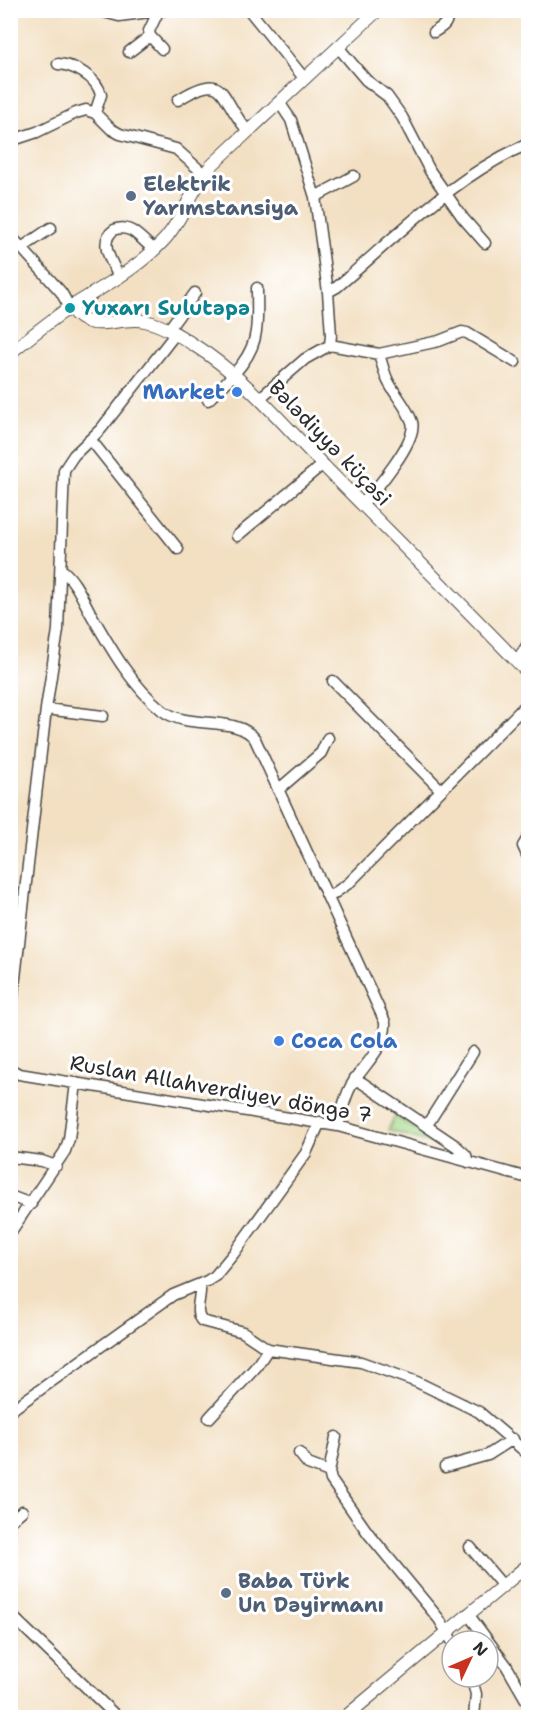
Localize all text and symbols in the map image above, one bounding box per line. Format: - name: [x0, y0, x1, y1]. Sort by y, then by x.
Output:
- place label: Elektrik Yarımstansiya: [143, 170, 299, 222]
- marker: Elektrik Yarımstansiya: [124, 189, 138, 203]
- place label: Yuxarı Sulutəpə: [82, 294, 250, 322]
- marker: Yuxarı Sulutəpə: [63, 301, 77, 315]
- street label: Bələdiyyə küçəsi: [263, 374, 397, 512]
- place label: Market: [143, 378, 225, 406]
- marker: Market: [230, 385, 244, 399]
- place label: Coca Cola: [291, 1027, 398, 1055]
- marker: Coca Cola: [272, 1034, 286, 1048]
- street label: Ruslan Allahverdiyev döngə 7: [68, 1049, 374, 1129]
- place label: Baba Türk Un Dəyirmanı: [238, 1567, 384, 1619]
- marker: Baba Türk Un Dəyirmanı: [219, 1586, 233, 1600]
- north arrow: [440, 1629, 500, 1689]
- text: N: [468, 1637, 492, 1661]

